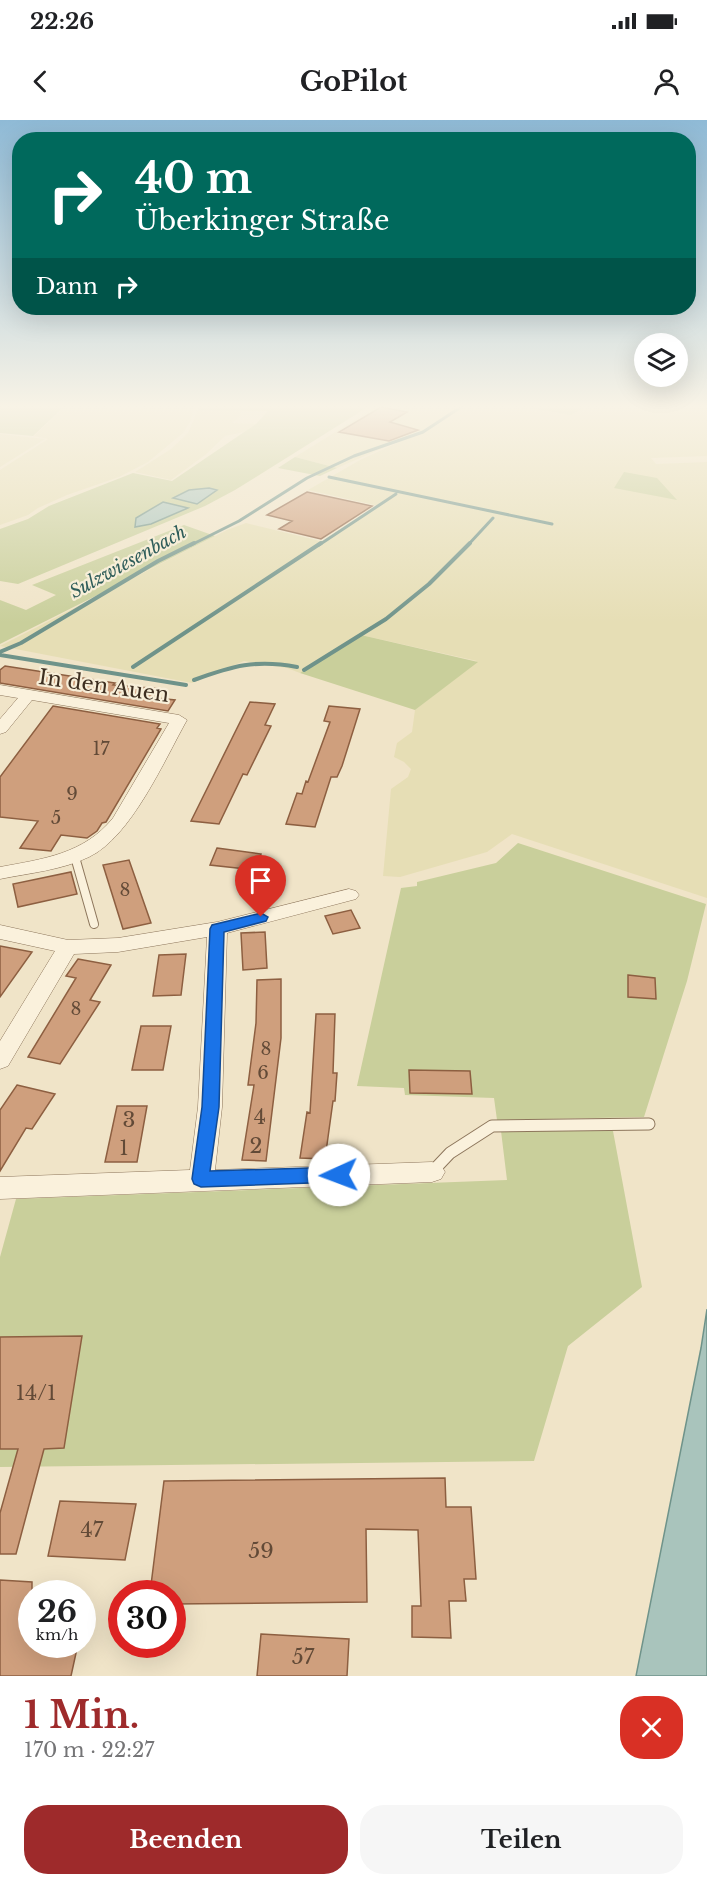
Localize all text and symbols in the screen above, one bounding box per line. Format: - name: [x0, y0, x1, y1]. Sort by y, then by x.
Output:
- text: 22:26: [30, 8, 94, 35]
- icon: back: [24, 65, 57, 98]
- text: GoPilot: [300, 65, 407, 98]
- icon: person: [650, 65, 683, 98]
- text: 40 m: [135, 152, 252, 204]
- icon: right: [36, 156, 114, 234]
- text: Überkinger Straße: [135, 204, 390, 237]
- icon: right: [110, 270, 143, 303]
- text: Dann: [36, 273, 98, 300]
- map controls: [634, 333, 688, 387]
- button: layers: [634, 333, 688, 387]
- water label: Sulzwiesenbach: [66, 521, 190, 603]
- street label: In den Auen: [37, 664, 171, 708]
- house number: 17: [92, 738, 110, 760]
- house number: 9: [66, 783, 78, 805]
- house number: 5: [51, 807, 61, 829]
- pin: [235, 855, 286, 917]
- icon: arrive: [244, 864, 277, 897]
- house number: 8: [120, 879, 130, 901]
- house number: 8: [71, 998, 81, 1020]
- house number: 8: [261, 1038, 271, 1060]
- house number: 6: [257, 1062, 269, 1084]
- house number: 4: [254, 1104, 266, 1130]
- house number: 3: [123, 1107, 135, 1133]
- house number: 2: [250, 1133, 262, 1159]
- house number: 1: [119, 1135, 129, 1161]
- position arrow: [307, 1143, 371, 1207]
- house number: 14/1: [16, 1380, 56, 1406]
- house number: 47: [81, 1517, 104, 1543]
- house number: 59: [248, 1538, 274, 1564]
- speed limit sign: 30: [108, 1580, 186, 1658]
- text: 26: [37, 1593, 77, 1630]
- text: km/h: [36, 1625, 78, 1644]
- house number: 57: [292, 1644, 315, 1670]
- text: 1 Min.: [24, 1693, 139, 1738]
- button: close: [620, 1696, 683, 1759]
- text: 170 m · 22:27: [24, 1738, 154, 1762]
- button: Beenden: [24, 1805, 348, 1874]
- button: Teilen: [360, 1805, 683, 1874]

